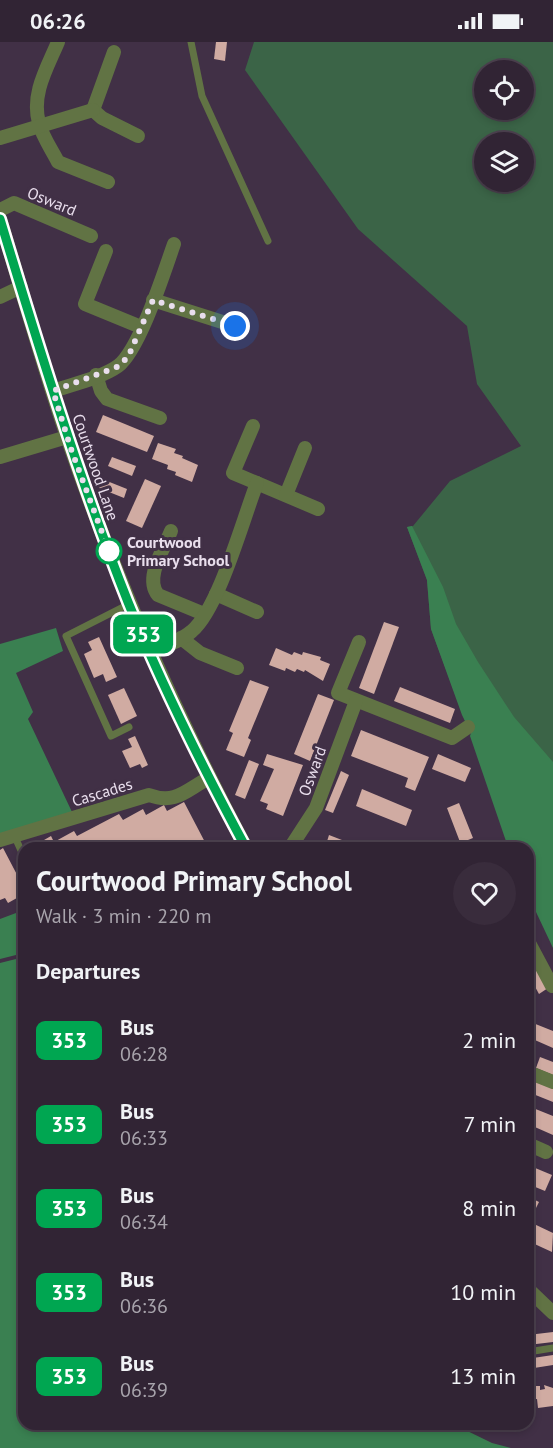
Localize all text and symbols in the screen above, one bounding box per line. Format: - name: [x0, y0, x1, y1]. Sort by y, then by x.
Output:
- text: 06:26: [30, 7, 86, 35]
- map controls: [474, 60, 534, 192]
- button: locate: [474, 60, 534, 120]
- button: layers: [474, 132, 534, 192]
- street label: Osward: [24, 182, 80, 220]
- your location: [220, 311, 250, 341]
- street label: Courtwood Lane: [68, 411, 124, 523]
- place label: Courtwood Primary School: [127, 532, 229, 570]
- marker: Courtwood Primary School: [96, 538, 122, 564]
- line badge: 353: [108, 614, 178, 654]
- text: 353: [125, 621, 161, 648]
- street label: Osward: [294, 743, 330, 799]
- street label: Cascades: [69, 773, 135, 811]
- text: Courtwood Primary School: [36, 862, 352, 899]
- button: heart: [453, 862, 516, 925]
- text: Walk · 3 min · 220 m: [36, 903, 212, 929]
- text: Departures: [36, 957, 140, 985]
- text: Bus: [120, 1013, 154, 1041]
- text: 2 min: [462, 1026, 516, 1054]
- text: 353: [51, 1027, 87, 1054]
- text: 06:28: [120, 1041, 168, 1067]
- text: Bus: [120, 1097, 154, 1125]
- text: 7 min: [464, 1110, 516, 1138]
- text: 353: [51, 1111, 87, 1138]
- text: 06:33: [120, 1125, 168, 1151]
- text: Bus: [120, 1181, 154, 1209]
- text: 8 min: [462, 1194, 516, 1222]
- text: 353: [51, 1195, 87, 1222]
- text: 06:34: [120, 1209, 168, 1235]
- text: Bus: [120, 1265, 154, 1293]
- text: 10 min: [450, 1278, 516, 1306]
- text: 353: [51, 1279, 87, 1306]
- text: 06:36: [120, 1293, 168, 1319]
- text: Bus: [120, 1349, 154, 1377]
- text: 13 min: [450, 1362, 516, 1390]
- text: 353: [51, 1363, 87, 1390]
- text: 06:39: [120, 1377, 168, 1403]

